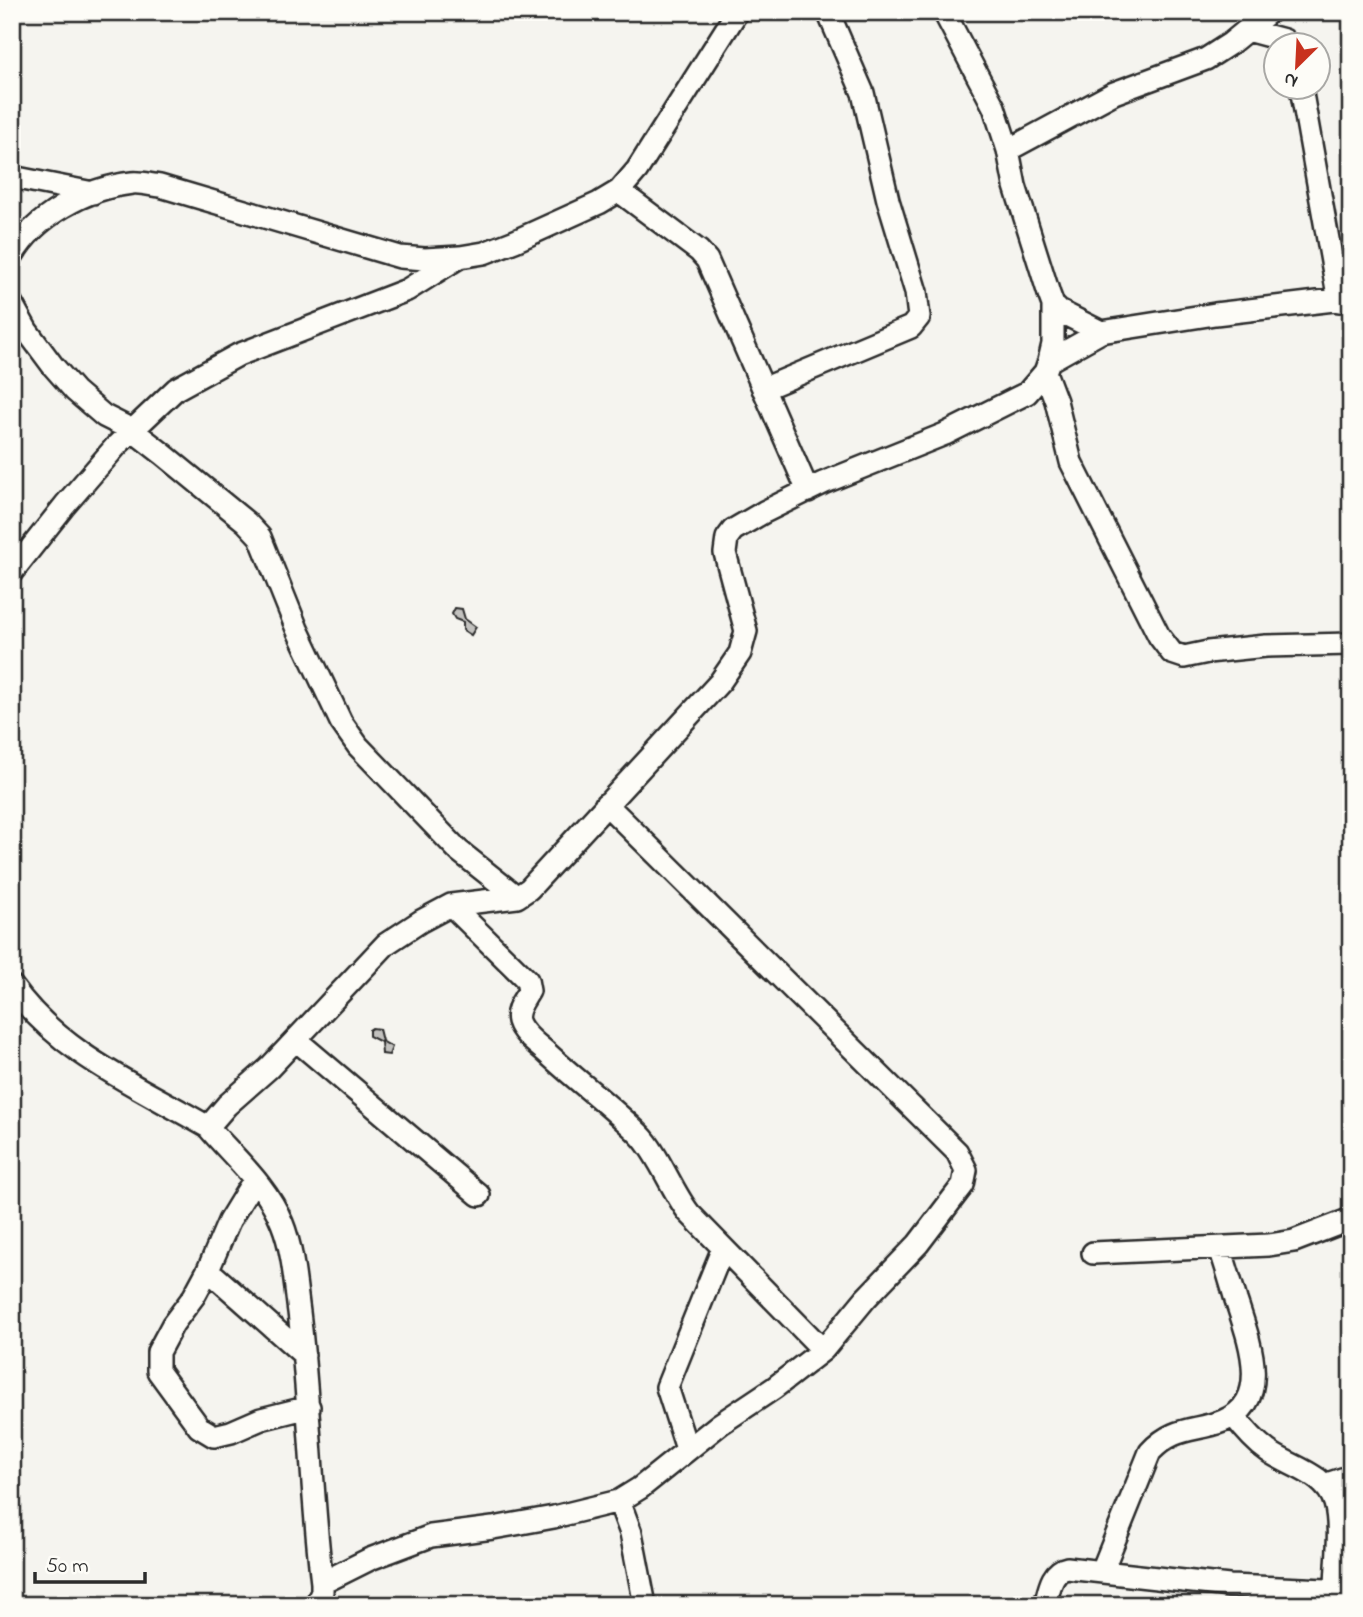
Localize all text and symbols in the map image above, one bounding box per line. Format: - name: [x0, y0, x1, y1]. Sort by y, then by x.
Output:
- north arrow: [1262, 32, 1332, 102]
- text: N: [1280, 64, 1302, 94]
- scale bar: [35, 1540, 145, 1584]
- text: 50 m: [46, 1552, 89, 1582]

